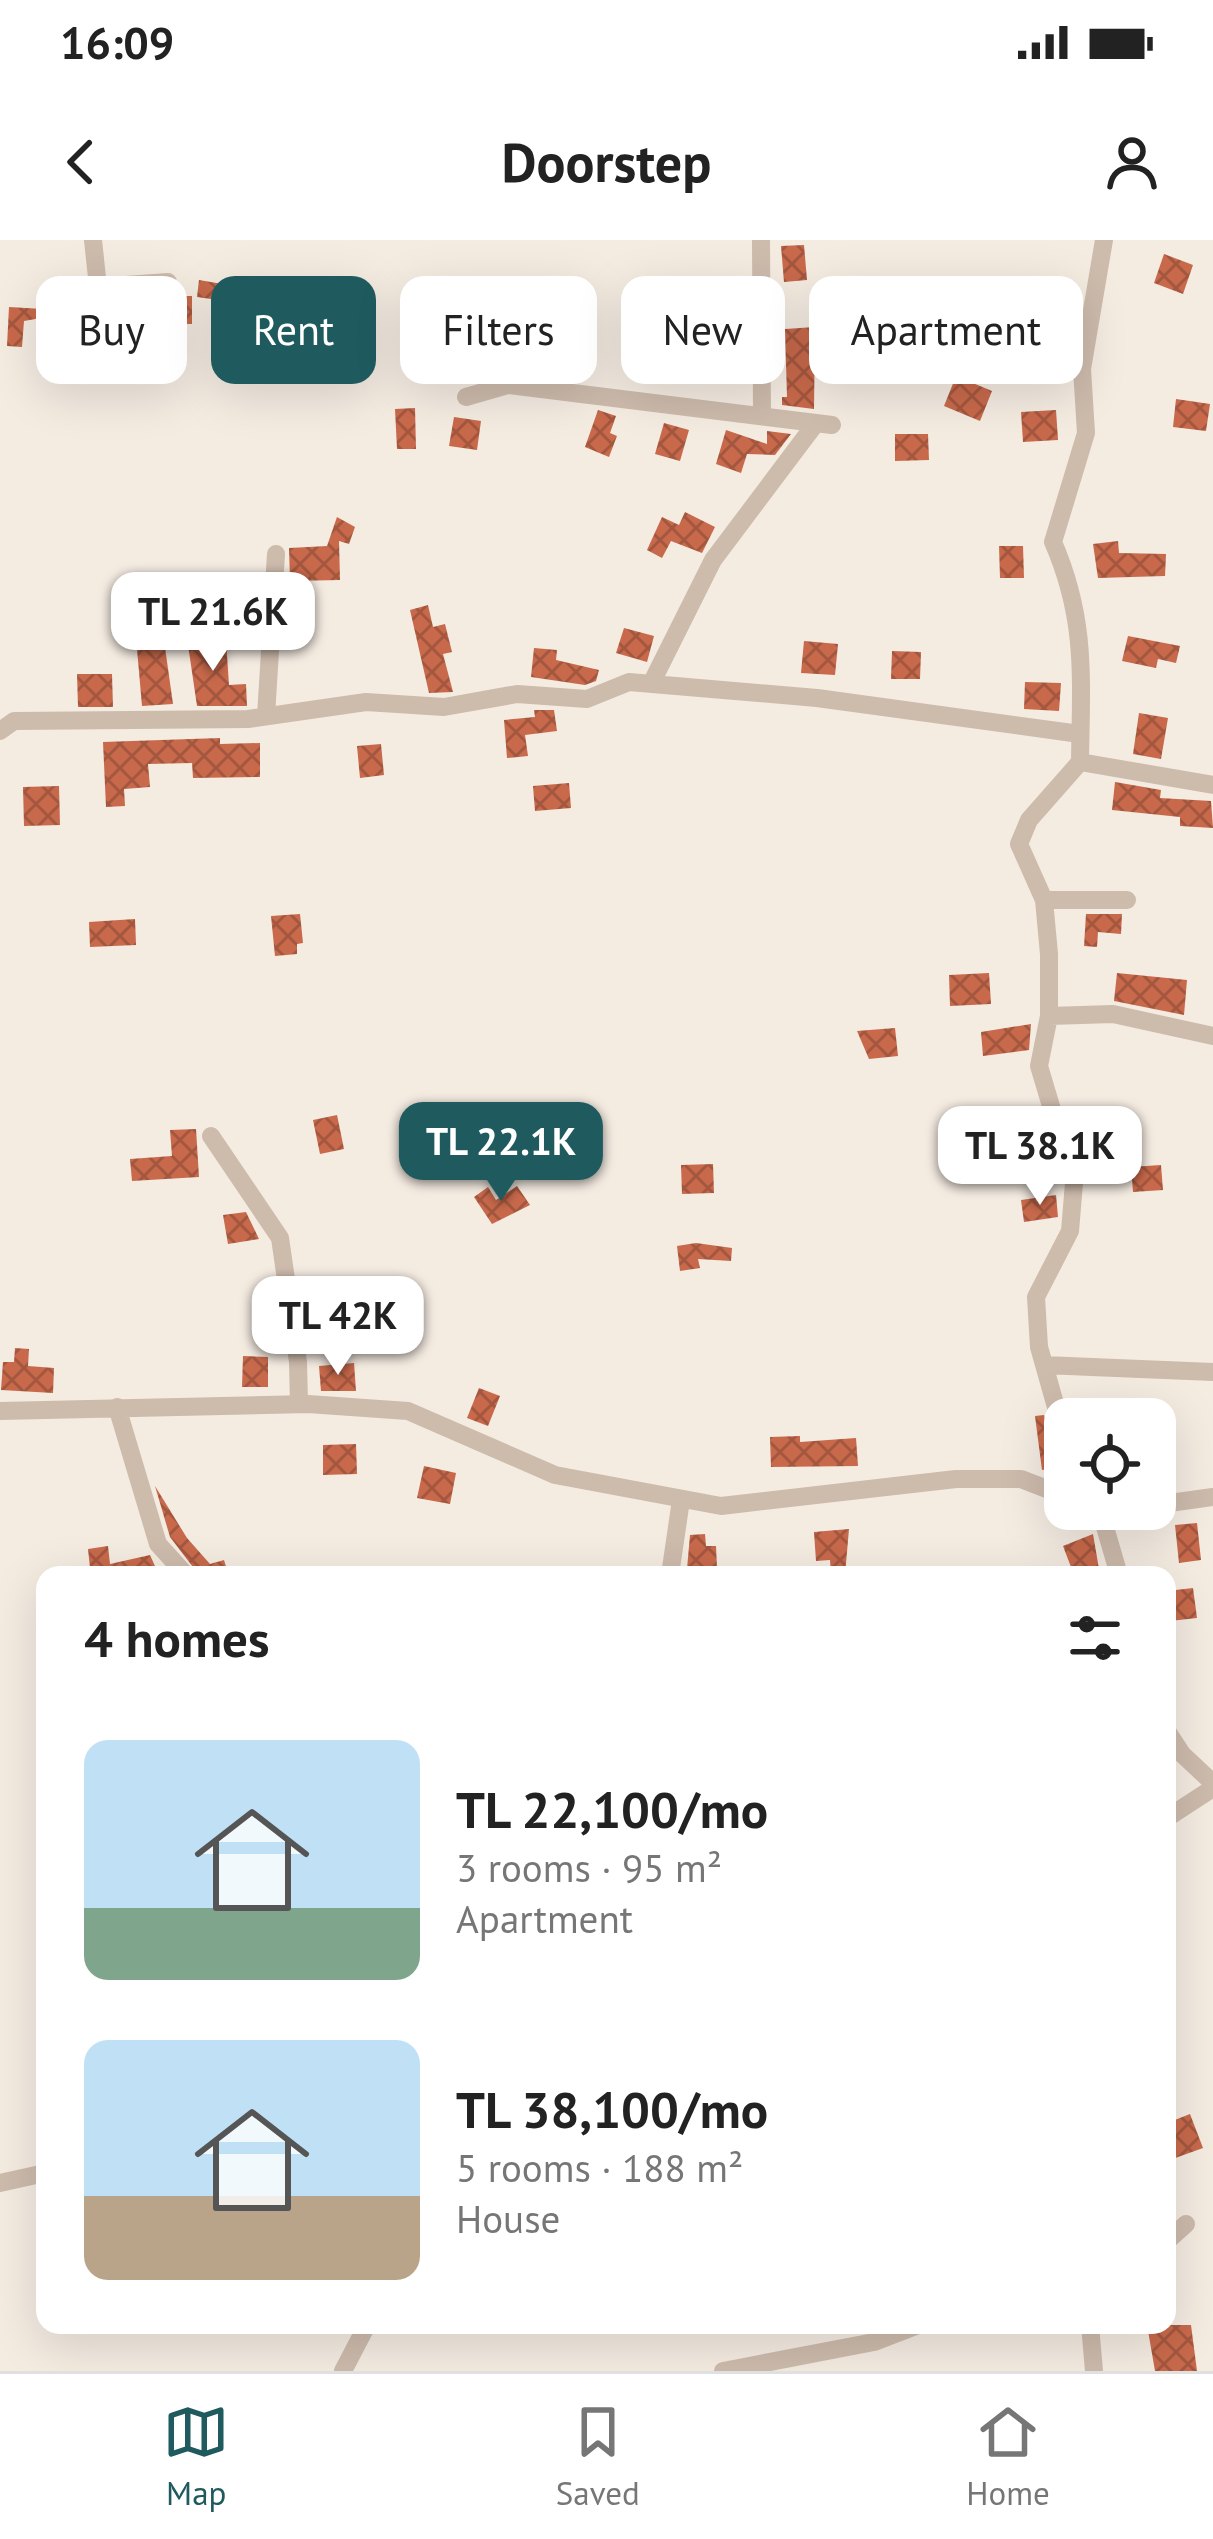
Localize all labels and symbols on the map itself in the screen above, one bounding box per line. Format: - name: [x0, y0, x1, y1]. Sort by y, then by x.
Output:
- pin: TL 21.6K: [89, 572, 337, 674]
- pin: TL 22.1K: [377, 1102, 625, 1204]
- pin: TL 38.1K: [916, 1106, 1164, 1208]
- pin: TL 42K: [240, 1276, 436, 1378]

